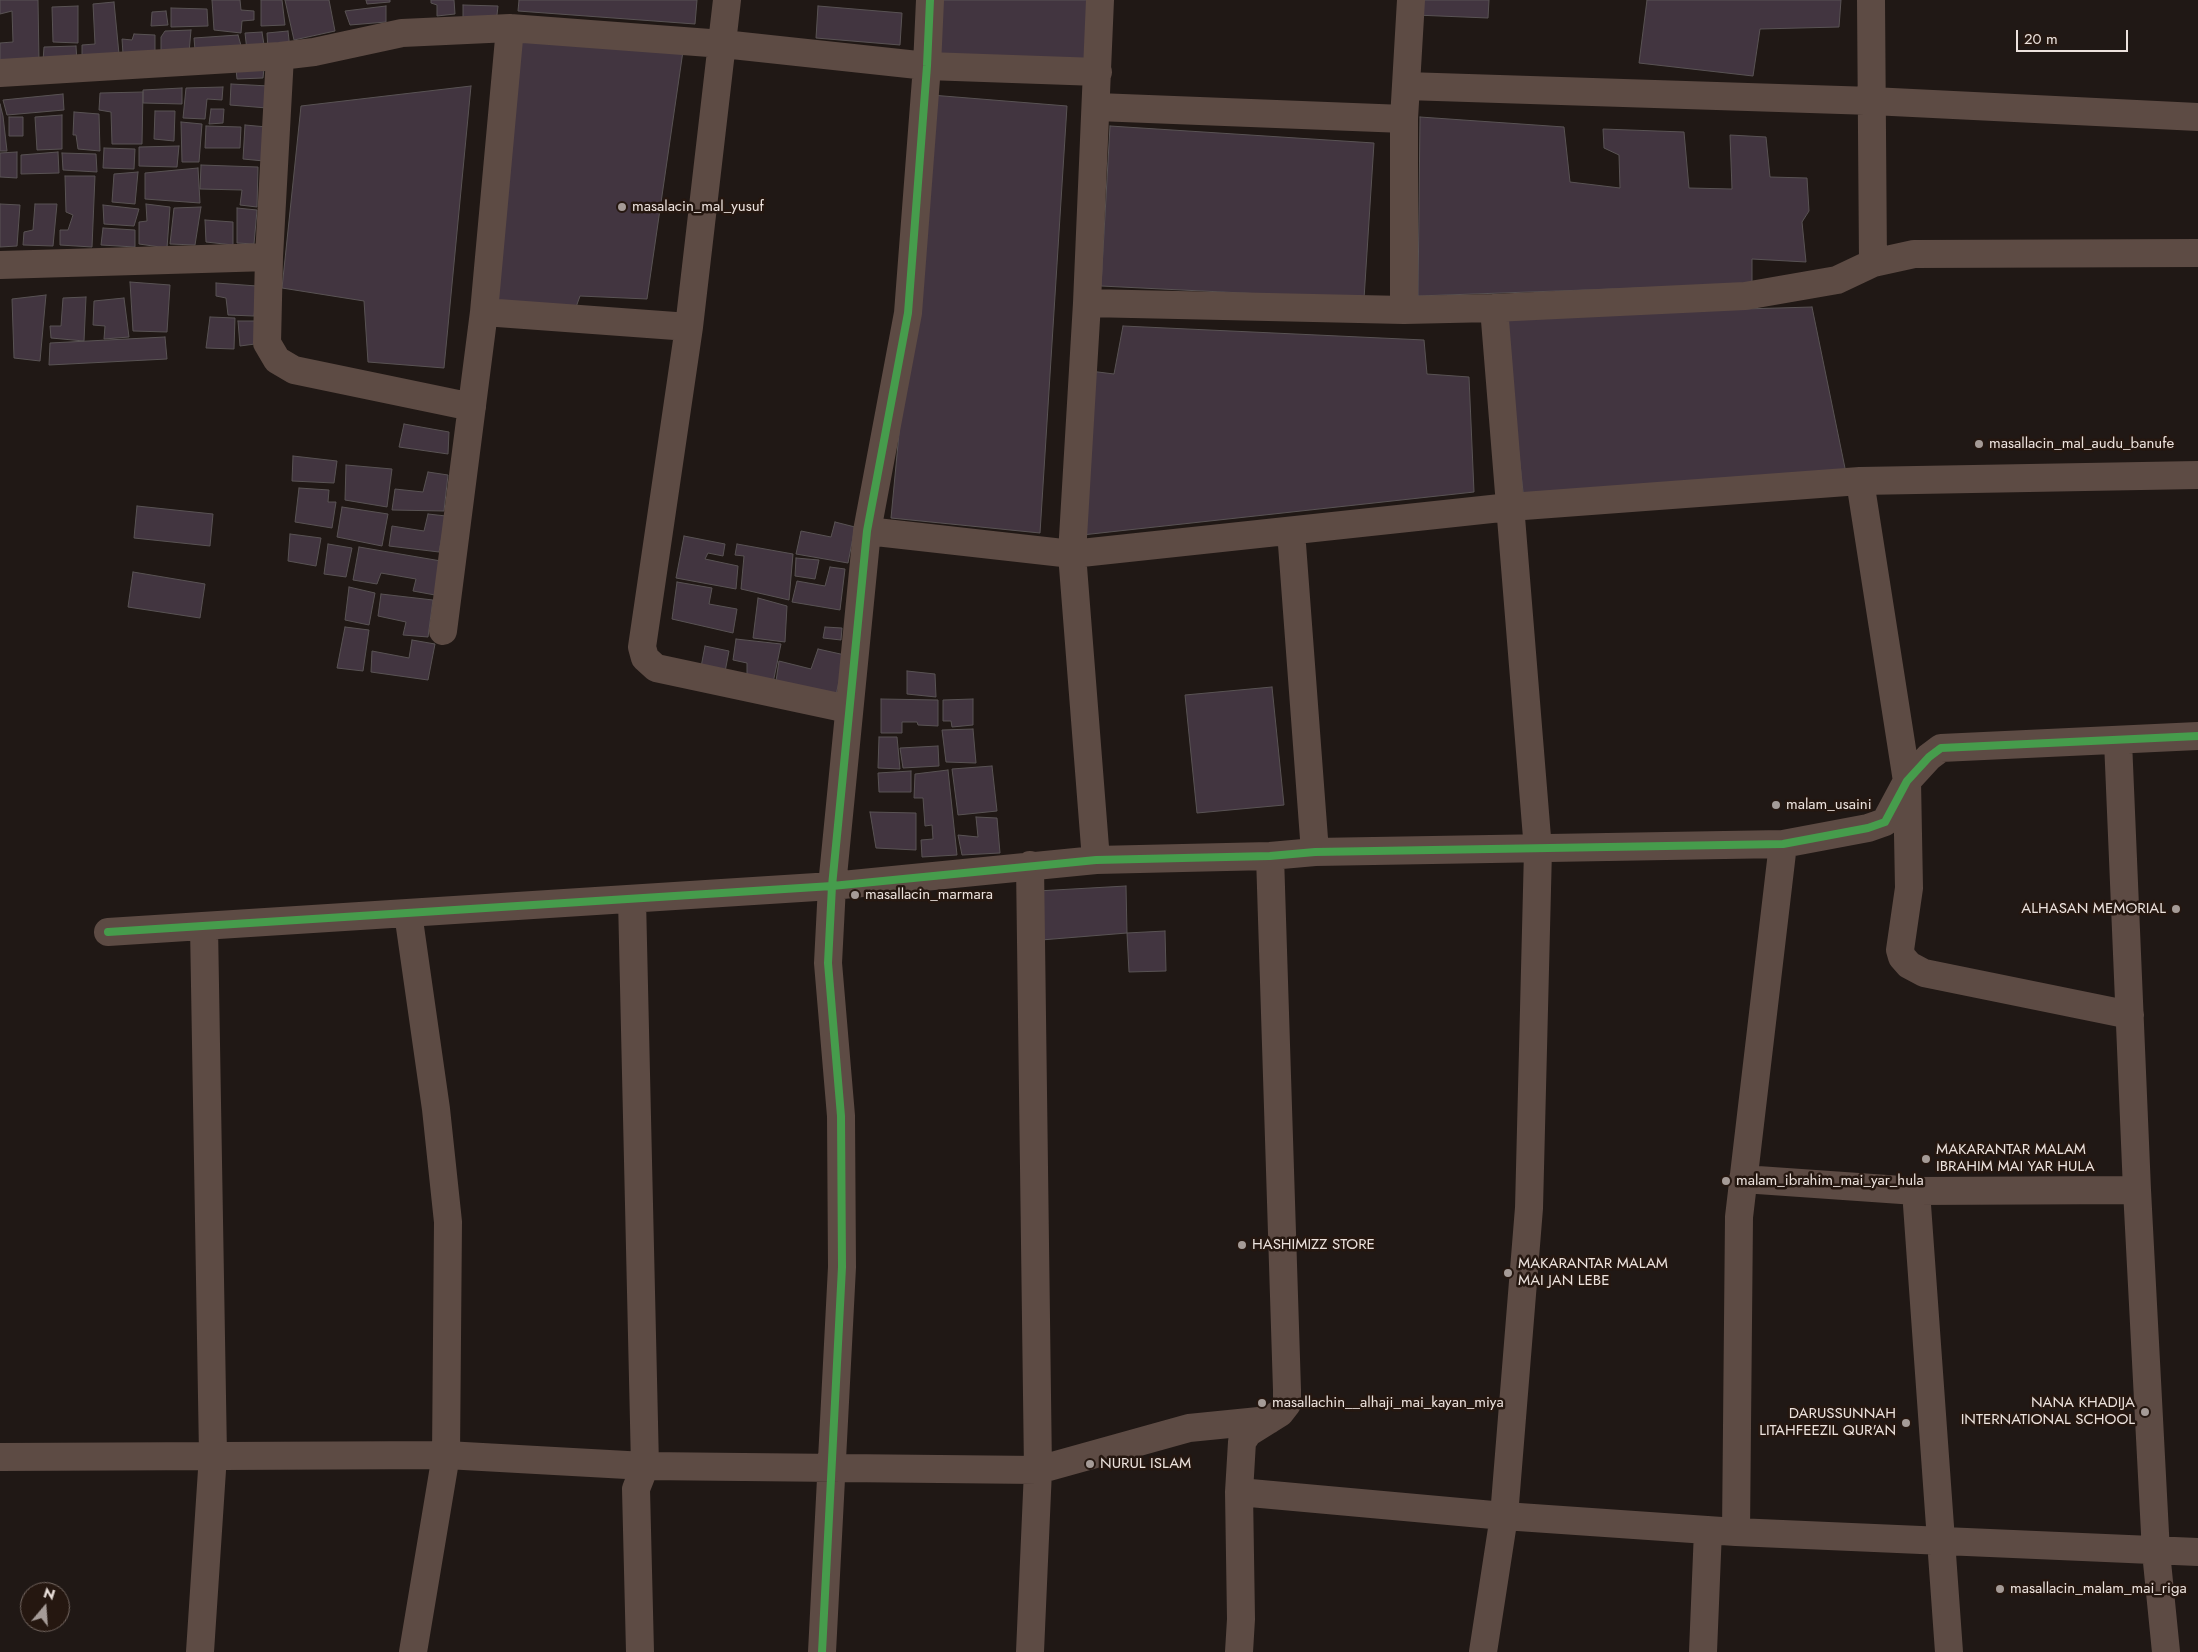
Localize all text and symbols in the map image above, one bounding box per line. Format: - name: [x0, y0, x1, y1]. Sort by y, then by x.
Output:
- scale bar: [2018, 20, 2130, 52]
- text: 20 m: [2024, 28, 2058, 50]
- place label: masalacin_mal_yusuf: [632, 198, 764, 216]
- marker: masalacin_mal_yusuf: [616, 201, 628, 213]
- place label: masallacin_mal_audu_banufe: [1989, 435, 2174, 453]
- marker: masallacin_mal_audu_banufe: [1973, 438, 1985, 450]
- place label: malam_usaini: [1786, 796, 1872, 814]
- marker: malam_usaini: [1770, 799, 1782, 811]
- place label: masallacin_marmara: [865, 886, 993, 904]
- marker: masallacin_marmara: [849, 889, 861, 901]
- place label: ALHASAN MEMORIAL: [2021, 900, 2166, 918]
- marker: ALHASAN MEMORIAL: [2170, 903, 2182, 915]
- place label: MAKARANTAR MALAM IBRAHIM MAI YAR HULA: [1936, 1141, 2095, 1176]
- marker: MAKARANTAR MALAM IBRAHIM MAI YAR HULA: [1920, 1153, 1932, 1165]
- place label: malam_ibrahim_mai_yar_hula: [1736, 1172, 1924, 1190]
- marker: malam_ibrahim_mai_yar_hula: [1720, 1175, 1732, 1187]
- place label: HASHIMIZZ STORE: [1252, 1236, 1375, 1254]
- marker: HASHIMIZZ STORE: [1236, 1239, 1248, 1251]
- place label: MAKARANTAR MALAM MAI JAN LEBE: [1518, 1255, 1668, 1290]
- marker: MAKARANTAR MALAM MAI JAN LEBE: [1502, 1267, 1514, 1279]
- place label: masallachin__alhaji_mai_kayan_miya: [1272, 1394, 1504, 1412]
- place label: NANA KHADIJA INTERNATIONAL SCHOOL: [1961, 1394, 2135, 1429]
- marker: masallachin__alhaji_mai_kayan_miya: [1256, 1397, 1268, 1409]
- place label: DARUSSUNNAH LITAHFEEZIL QUR'AN: [1759, 1405, 1896, 1440]
- marker: NANA KHADIJA INTERNATIONAL SCHOOL: [2139, 1406, 2151, 1418]
- marker: DARUSSUNNAH LITAHFEEZIL QUR'AN: [1900, 1417, 1912, 1429]
- place label: NURUL ISLAM: [1100, 1455, 1191, 1473]
- marker: NURUL ISLAM: [1084, 1458, 1096, 1470]
- place label: masallacin_malam_mai_riga: [2010, 1580, 2187, 1598]
- north arrow: [20, 1582, 70, 1632]
- text: N: [41, 1582, 58, 1605]
- marker: masallacin_malam_mai_riga: [1994, 1583, 2006, 1595]

